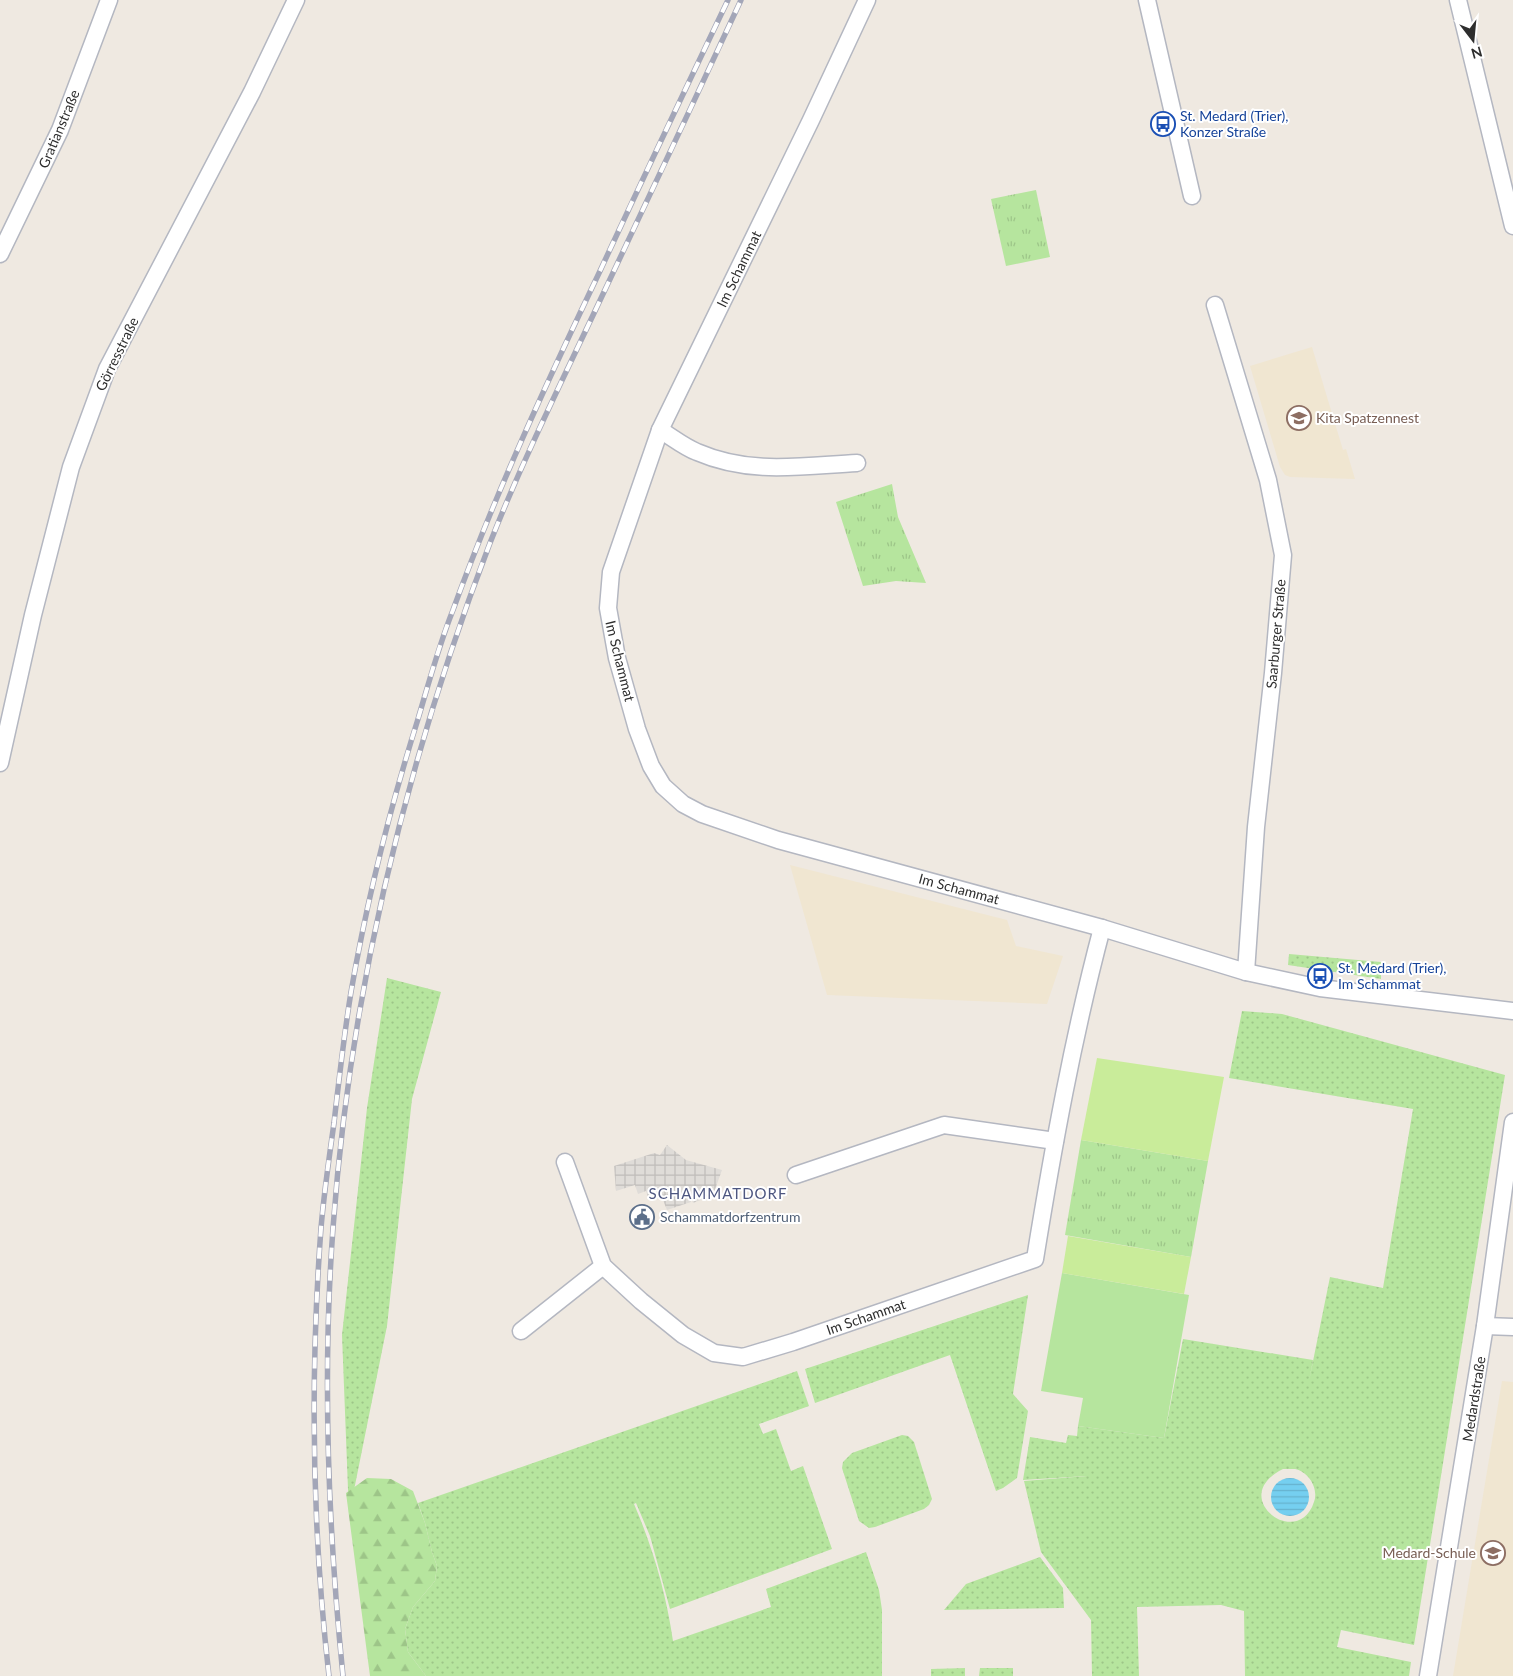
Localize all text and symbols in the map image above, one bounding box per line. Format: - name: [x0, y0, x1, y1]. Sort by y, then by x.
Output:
- north arrow: [1448, 15, 1498, 65]
- text: N: [1469, 43, 1484, 63]
- street label: Gratianstraße: [34, 87, 83, 171]
- place label: St. Medard (Trier), Konzer Straße: [1180, 107, 1288, 140]
- bus stop icon: St. Medard (Trier), Konzer Straße: [1150, 111, 1176, 137]
- street label: Im Schammat: [713, 228, 764, 310]
- street label: Görresstraße: [91, 314, 142, 393]
- school or university icon: Kita Spatzennest: [1286, 405, 1312, 431]
- place label: Kita Spatzennest: [1316, 409, 1419, 426]
- street label: Saarburger Straße: [1262, 579, 1289, 689]
- street label: Im Schammat: [602, 619, 639, 703]
- street label: Im Schammat: [917, 870, 1001, 907]
- place label: St. Medard (Trier), Im Schammat: [1338, 959, 1446, 992]
- bus stop icon: St. Medard (Trier), Im Schammat: [1307, 963, 1333, 989]
- district label: SCHAMMATDORF: [649, 1184, 787, 1202]
- public building icon: Schammatdorfzentrum: [629, 1204, 655, 1230]
- place label: Schammatdorfzentrum: [660, 1208, 800, 1225]
- street label: Im Schammat: [824, 1295, 908, 1338]
- street label: Medardstraße: [1458, 1355, 1489, 1443]
- school or university icon: Medard-Schule: [1480, 1540, 1506, 1566]
- place label: Medard-Schule: [1383, 1544, 1476, 1561]

